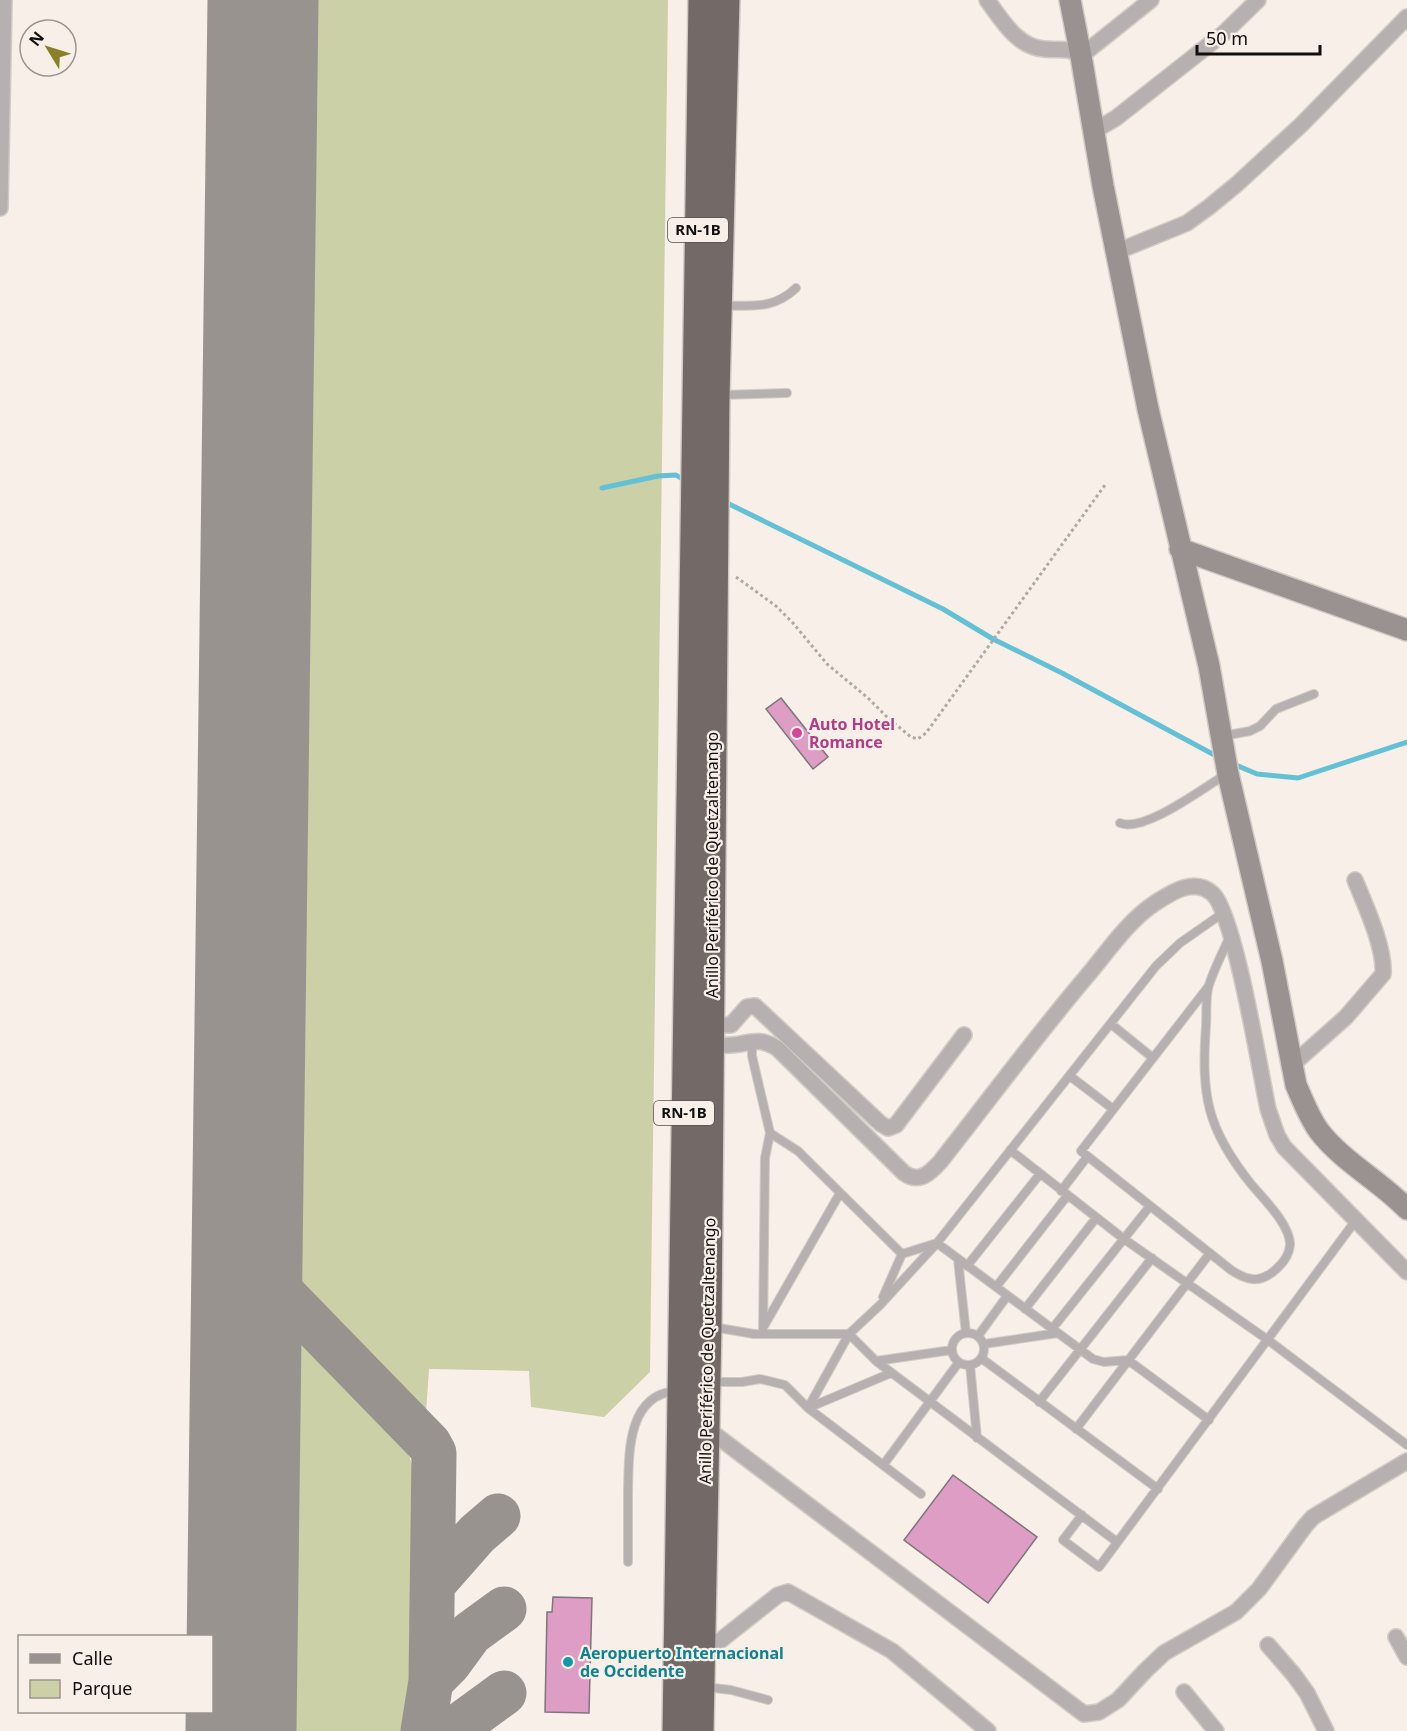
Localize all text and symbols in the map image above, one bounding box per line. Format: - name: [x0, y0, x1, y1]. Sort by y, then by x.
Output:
- north arrow: [18, 18, 78, 78]
- scale bar: [1197, 18, 1320, 56]
- text: 50 m: [1206, 26, 1248, 50]
- text: N: [24, 27, 49, 51]
- road number: RN-1B: [668, 218, 728, 242]
- place label: Auto Hotel Romance: [809, 713, 895, 753]
- marker: Auto Hotel Romance: [790, 726, 804, 740]
- street label: Anillo Periférico de Quetzaltenango: [701, 732, 723, 998]
- road number: RN-1B: [654, 1101, 714, 1125]
- street label: Anillo Periférico de Quetzaltenango: [694, 1218, 720, 1484]
- legend: [18, 1635, 213, 1713]
- place label: Aeropuerto Internacional de Occidente: [580, 1642, 784, 1682]
- text: Calle: [72, 1646, 113, 1670]
- marker: Aeropuerto Internacional de Occidente: [561, 1655, 575, 1669]
- text: Parque: [72, 1676, 132, 1700]

